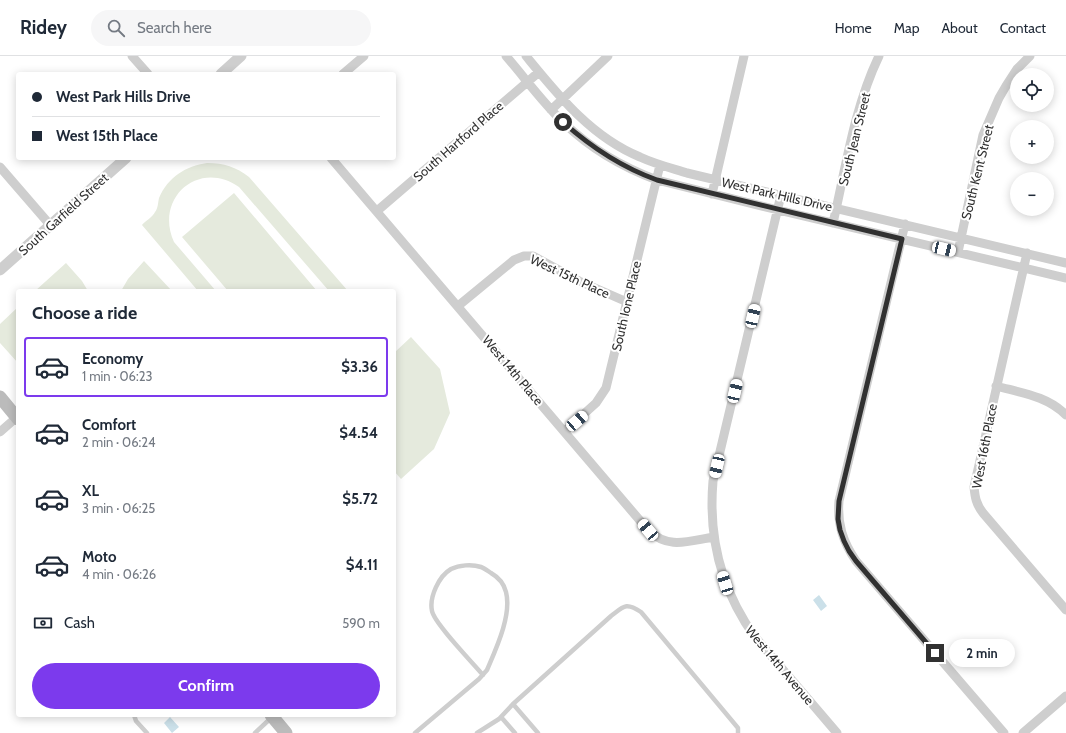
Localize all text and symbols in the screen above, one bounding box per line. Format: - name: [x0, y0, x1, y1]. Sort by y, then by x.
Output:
- search box: [91, 10, 371, 46]
- text: Ridey: [20, 16, 67, 39]
- icon: search: [105, 17, 127, 39]
- text: Search here: [137, 19, 212, 37]
- text: Home: [835, 19, 872, 37]
- text: Map: [894, 19, 919, 37]
- text: About: [941, 19, 978, 37]
- text: Contact: [1000, 19, 1046, 37]
- map controls: [1010, 68, 1054, 216]
- button: locate: [1010, 68, 1054, 112]
- text: West Park Hills Drive: [56, 88, 191, 106]
- street label: South Jean Street: [835, 90, 873, 187]
- street label: South Hartford Place: [410, 97, 507, 185]
- route start: [554, 113, 572, 131]
- button: +: [1010, 120, 1054, 164]
- street label: South Kent Street: [957, 122, 997, 221]
- text: West 15th Place: [56, 127, 158, 145]
- street label: South Garfield Street: [15, 169, 112, 259]
- button: −: [1010, 172, 1054, 216]
- street label: West Park Hills Drive: [720, 174, 834, 215]
- car: [931, 240, 957, 258]
- street label: West 15th Place: [528, 251, 613, 302]
- street label: South Ione Place: [608, 259, 644, 353]
- text: Choose a ride: [32, 302, 137, 324]
- car: [744, 303, 762, 329]
- street label: West 14th Place: [479, 332, 547, 408]
- icon: car: [34, 349, 70, 385]
- text: Economy: [82, 350, 143, 368]
- text: $3.36: [341, 358, 378, 376]
- text: 1 min · 06:23: [82, 368, 153, 384]
- car: [726, 378, 744, 404]
- street label: West 16th Place: [968, 402, 1000, 490]
- car: [564, 409, 590, 433]
- icon: car: [34, 415, 70, 451]
- text: Comfort: [82, 416, 136, 434]
- text: $4.54: [339, 424, 378, 442]
- text: 2 min · 06:24: [82, 434, 156, 450]
- car: [708, 453, 726, 479]
- icon: car: [34, 481, 70, 517]
- text: XL: [82, 482, 99, 500]
- text: $5.72: [342, 490, 378, 508]
- text: 3 min · 06:25: [82, 500, 155, 516]
- car: [636, 517, 660, 543]
- icon: car: [34, 547, 70, 583]
- text: Moto: [82, 548, 116, 566]
- text: $4.11: [346, 556, 378, 574]
- text: 4 min · 06:26: [82, 566, 156, 582]
- car: [716, 570, 734, 596]
- icon: cash: [32, 612, 54, 634]
- text: Cash: [64, 614, 95, 632]
- text: 590 m: [342, 615, 380, 631]
- street label: West 14th Avenue: [742, 622, 818, 708]
- callout: 2 min: [949, 639, 1015, 667]
- route end: [926, 644, 944, 662]
- text: 2 min: [966, 645, 998, 661]
- button: Confirm: [32, 663, 380, 709]

